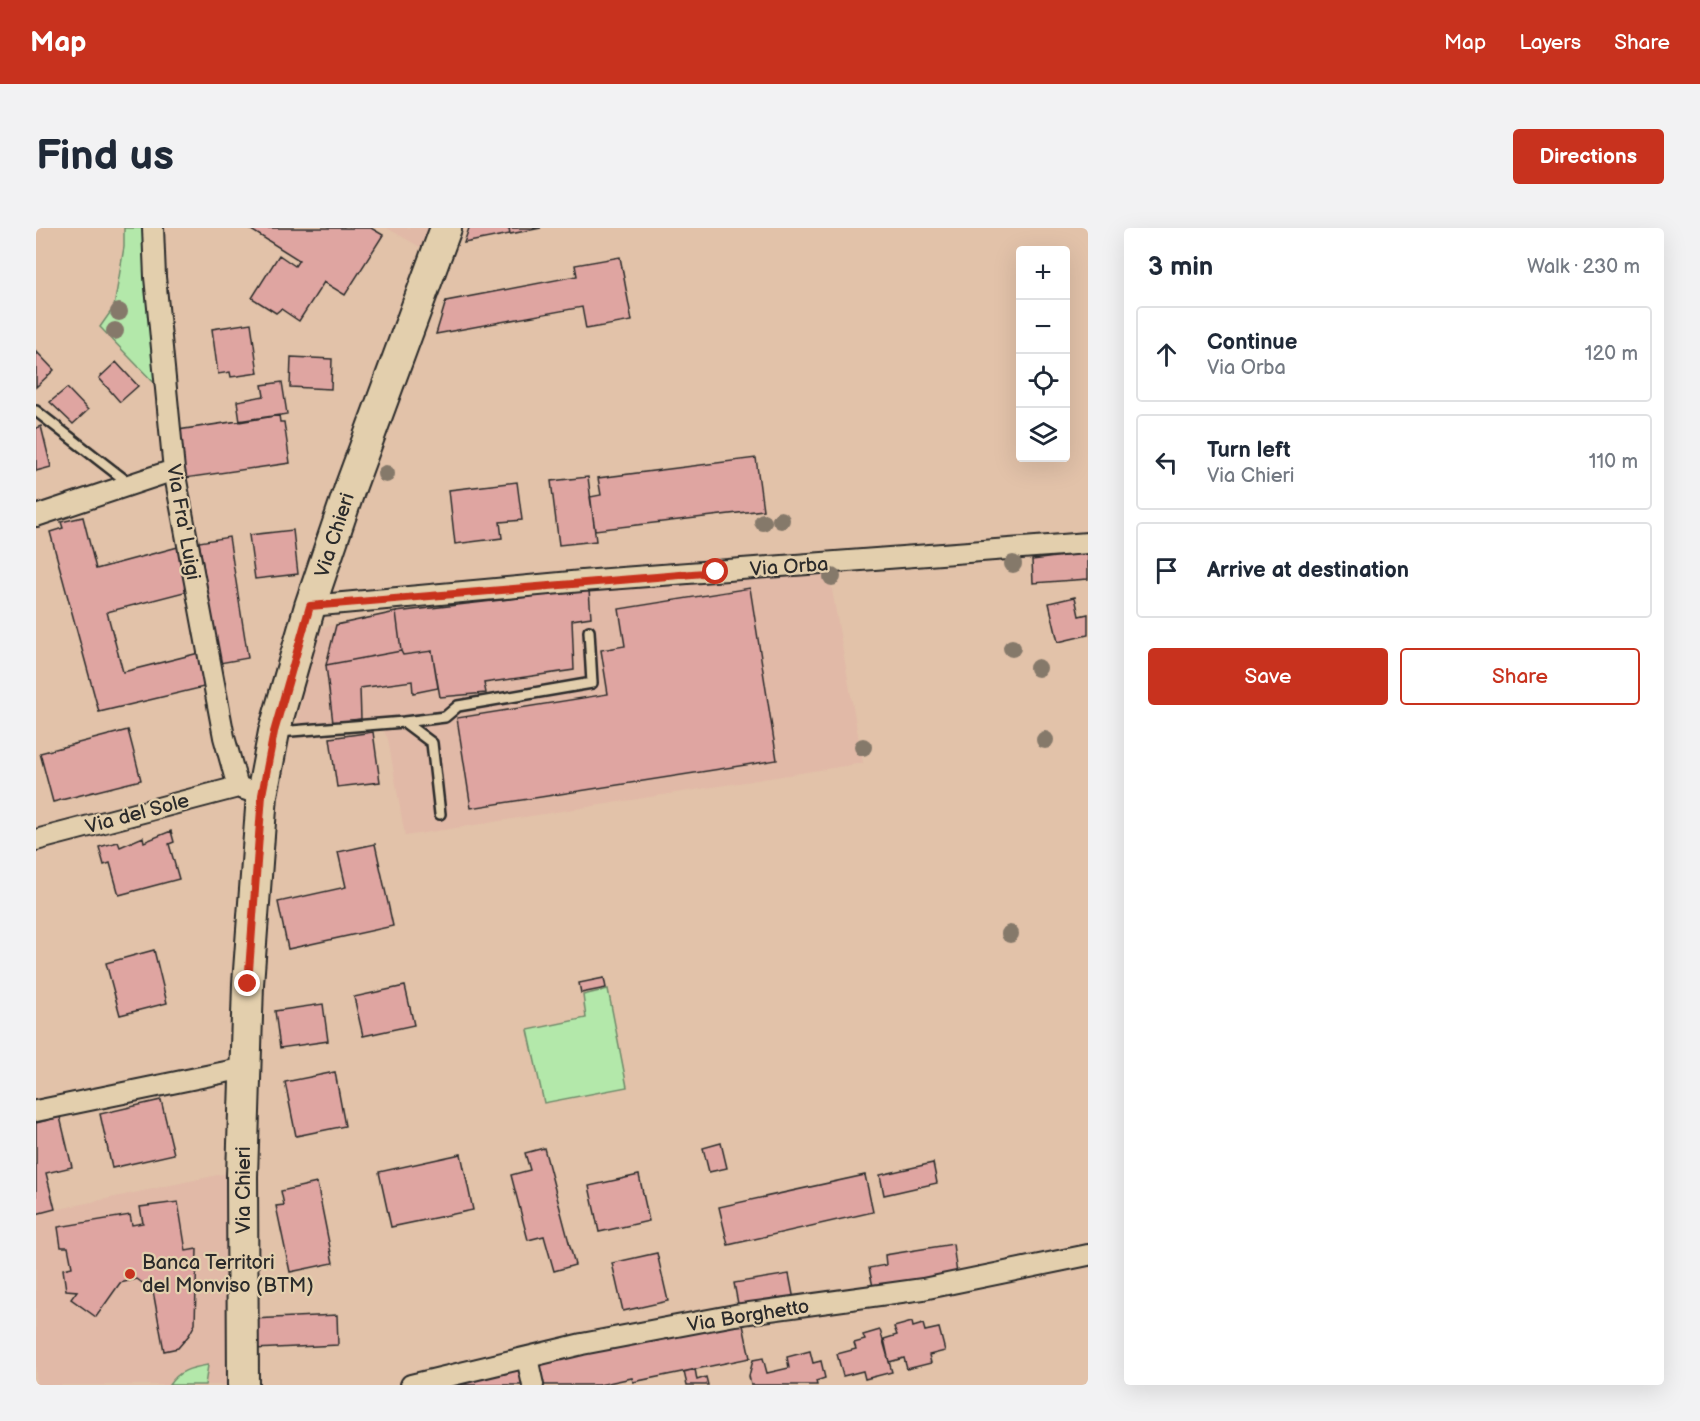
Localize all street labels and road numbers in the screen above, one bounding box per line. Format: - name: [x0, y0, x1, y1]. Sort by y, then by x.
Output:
- street label: Via Fra' Luigi: [161, 462, 205, 582]
- street label: Via Chieri: [310, 490, 360, 581]
- street label: Via Orba: [749, 552, 829, 582]
- street label: Via del Sole: [83, 789, 192, 839]
- street label: Via Chieri: [232, 1146, 256, 1234]
- street label: Via Borghetto: [685, 1295, 811, 1337]

